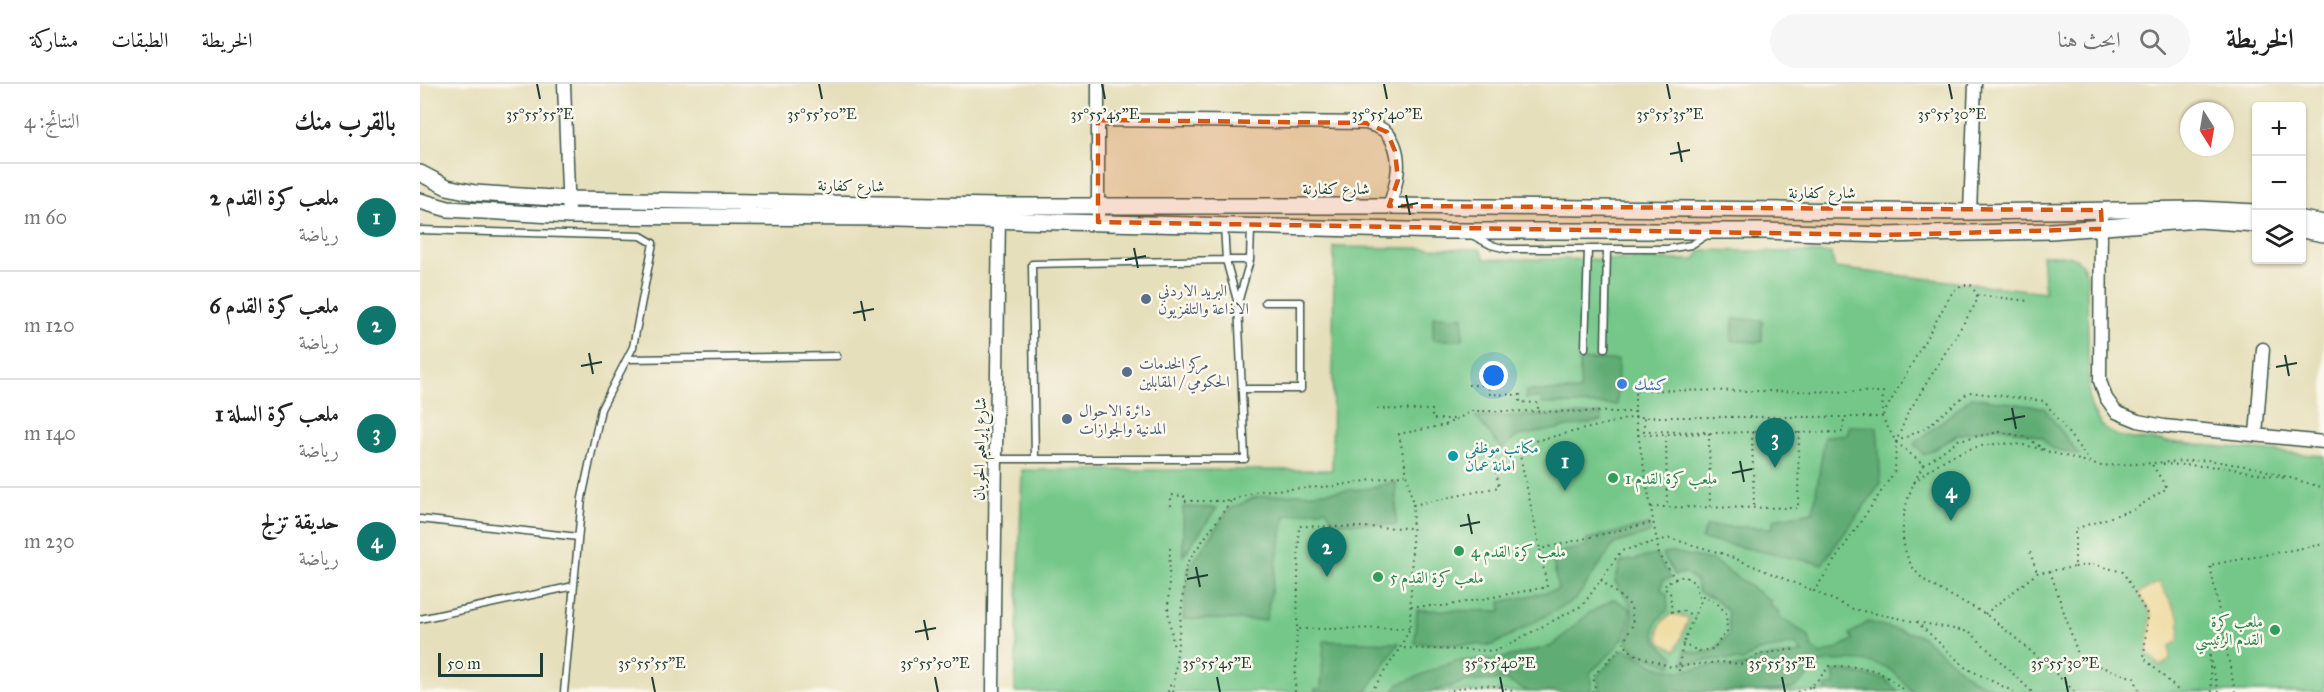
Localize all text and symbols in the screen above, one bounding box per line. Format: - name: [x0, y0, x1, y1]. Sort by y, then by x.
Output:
- search box: [1770, 14, 2190, 68]
- text: الخريطة: [2226, 21, 2294, 56]
- icon: search: [2136, 25, 2169, 58]
- text: ابحث هنا: [2057, 26, 2121, 53]
- text: مشاركة: [30, 27, 78, 53]
- text: الطبقات: [111, 27, 168, 53]
- text: الخريطة: [201, 27, 253, 53]
- north arrow: [2180, 102, 2234, 156]
- map controls: [2252, 102, 2306, 264]
- button: +: [2252, 102, 2306, 156]
- text: بالقرب منك: [294, 105, 396, 137]
- text: 35°55'55"E: [506, 105, 574, 123]
- text: 35°55'50"E: [787, 105, 857, 123]
- text: 35°55'45"E: [1070, 105, 1140, 123]
- text: 35°55'40"E: [1352, 105, 1423, 123]
- text: 35°55'35"E: [1637, 105, 1704, 123]
- text: 35°55'30"E: [1918, 105, 1987, 123]
- text: النتائج: 4: [24, 109, 80, 133]
- button: −: [2252, 156, 2306, 210]
- street label: شارع كفارنة: [817, 175, 885, 200]
- street label: شارع كفارنة: [1303, 179, 1369, 202]
- street label: شارع كفارنة: [1789, 183, 1855, 206]
- text: ملعب كرة القدم 2: [210, 184, 339, 211]
- text: 60 m: [24, 205, 67, 229]
- text: 1: [373, 205, 380, 229]
- button: layers: [2252, 210, 2306, 264]
- text: رياضة: [299, 222, 339, 246]
- place label: البريد الاردني الاذاعة والتلفزيون: [1158, 281, 1249, 319]
- text: ملعب كرة القدم 6: [209, 292, 339, 319]
- marker: البريد الاردني الاذاعة والتلفزيون: [1139, 292, 1153, 306]
- text: 120 m: [24, 313, 75, 337]
- text: 2: [372, 313, 381, 337]
- text: رياضة: [299, 330, 339, 354]
- place label: مركز الخدمات الحكومي / المقابلين: [1139, 354, 1230, 394]
- your location: [1479, 361, 1508, 390]
- marker: مركز الخدمات الحكومي / المقابلين: [1120, 365, 1134, 379]
- place label: كشك: [1634, 375, 1667, 394]
- marker: كشك: [1615, 377, 1629, 391]
- street label: شارع إبراهيم الحويان: [969, 397, 997, 501]
- text: ملعب كرة السلة 1: [215, 400, 339, 427]
- place label: دائرة الاحوال المدنية والجوازات: [1079, 401, 1166, 439]
- marker: دائرة الاحوال المدنية والجوازات: [1060, 412, 1074, 426]
- pin: 3: [1756, 418, 1794, 468]
- text: 140 m: [24, 421, 76, 445]
- text: 3: [373, 421, 381, 445]
- text: رياضة: [299, 438, 339, 462]
- place label: مكاتب موظفي امانة عمان: [1465, 438, 1539, 475]
- pin: 1: [1546, 442, 1584, 491]
- marker: مكاتب موظفي امانة عمان: [1446, 449, 1460, 463]
- place label: ملعب كرة القدم 1: [1625, 469, 1718, 493]
- marker: ملعب كرة القدم 1: [1606, 471, 1620, 485]
- pin: 4: [1932, 472, 1970, 521]
- text: حديقة تزلج: [261, 508, 339, 535]
- pin: 2: [1308, 528, 1346, 577]
- text: 230 m: [24, 529, 75, 553]
- text: 4: [371, 529, 382, 553]
- place label: ملعب كرة القدم 4: [1471, 542, 1566, 566]
- marker: ملعب كرة القدم 4: [1452, 544, 1466, 558]
- text: رياضة: [299, 546, 339, 570]
- place label: ملعب كرة القدم 5: [1390, 568, 1484, 592]
- marker: ملعب كرة القدم 5: [1371, 570, 1385, 584]
- place label: ملعب كرة القدم الرئيسي: [2195, 612, 2263, 655]
- marker: ملعب كرة القدم الرئيسي: [2268, 623, 2282, 637]
- scale bar: [438, 650, 543, 678]
- text: 50 m: [447, 654, 481, 673]
- text: 35°55'55"E: [618, 654, 686, 672]
- text: 35°55'50"E: [900, 654, 970, 672]
- text: 35°55'45"E: [1182, 654, 1252, 672]
- text: 35°55'40"E: [1465, 654, 1536, 672]
- text: 35°55'35"E: [1749, 654, 1816, 672]
- text: 35°55'30"E: [2031, 654, 2100, 672]

